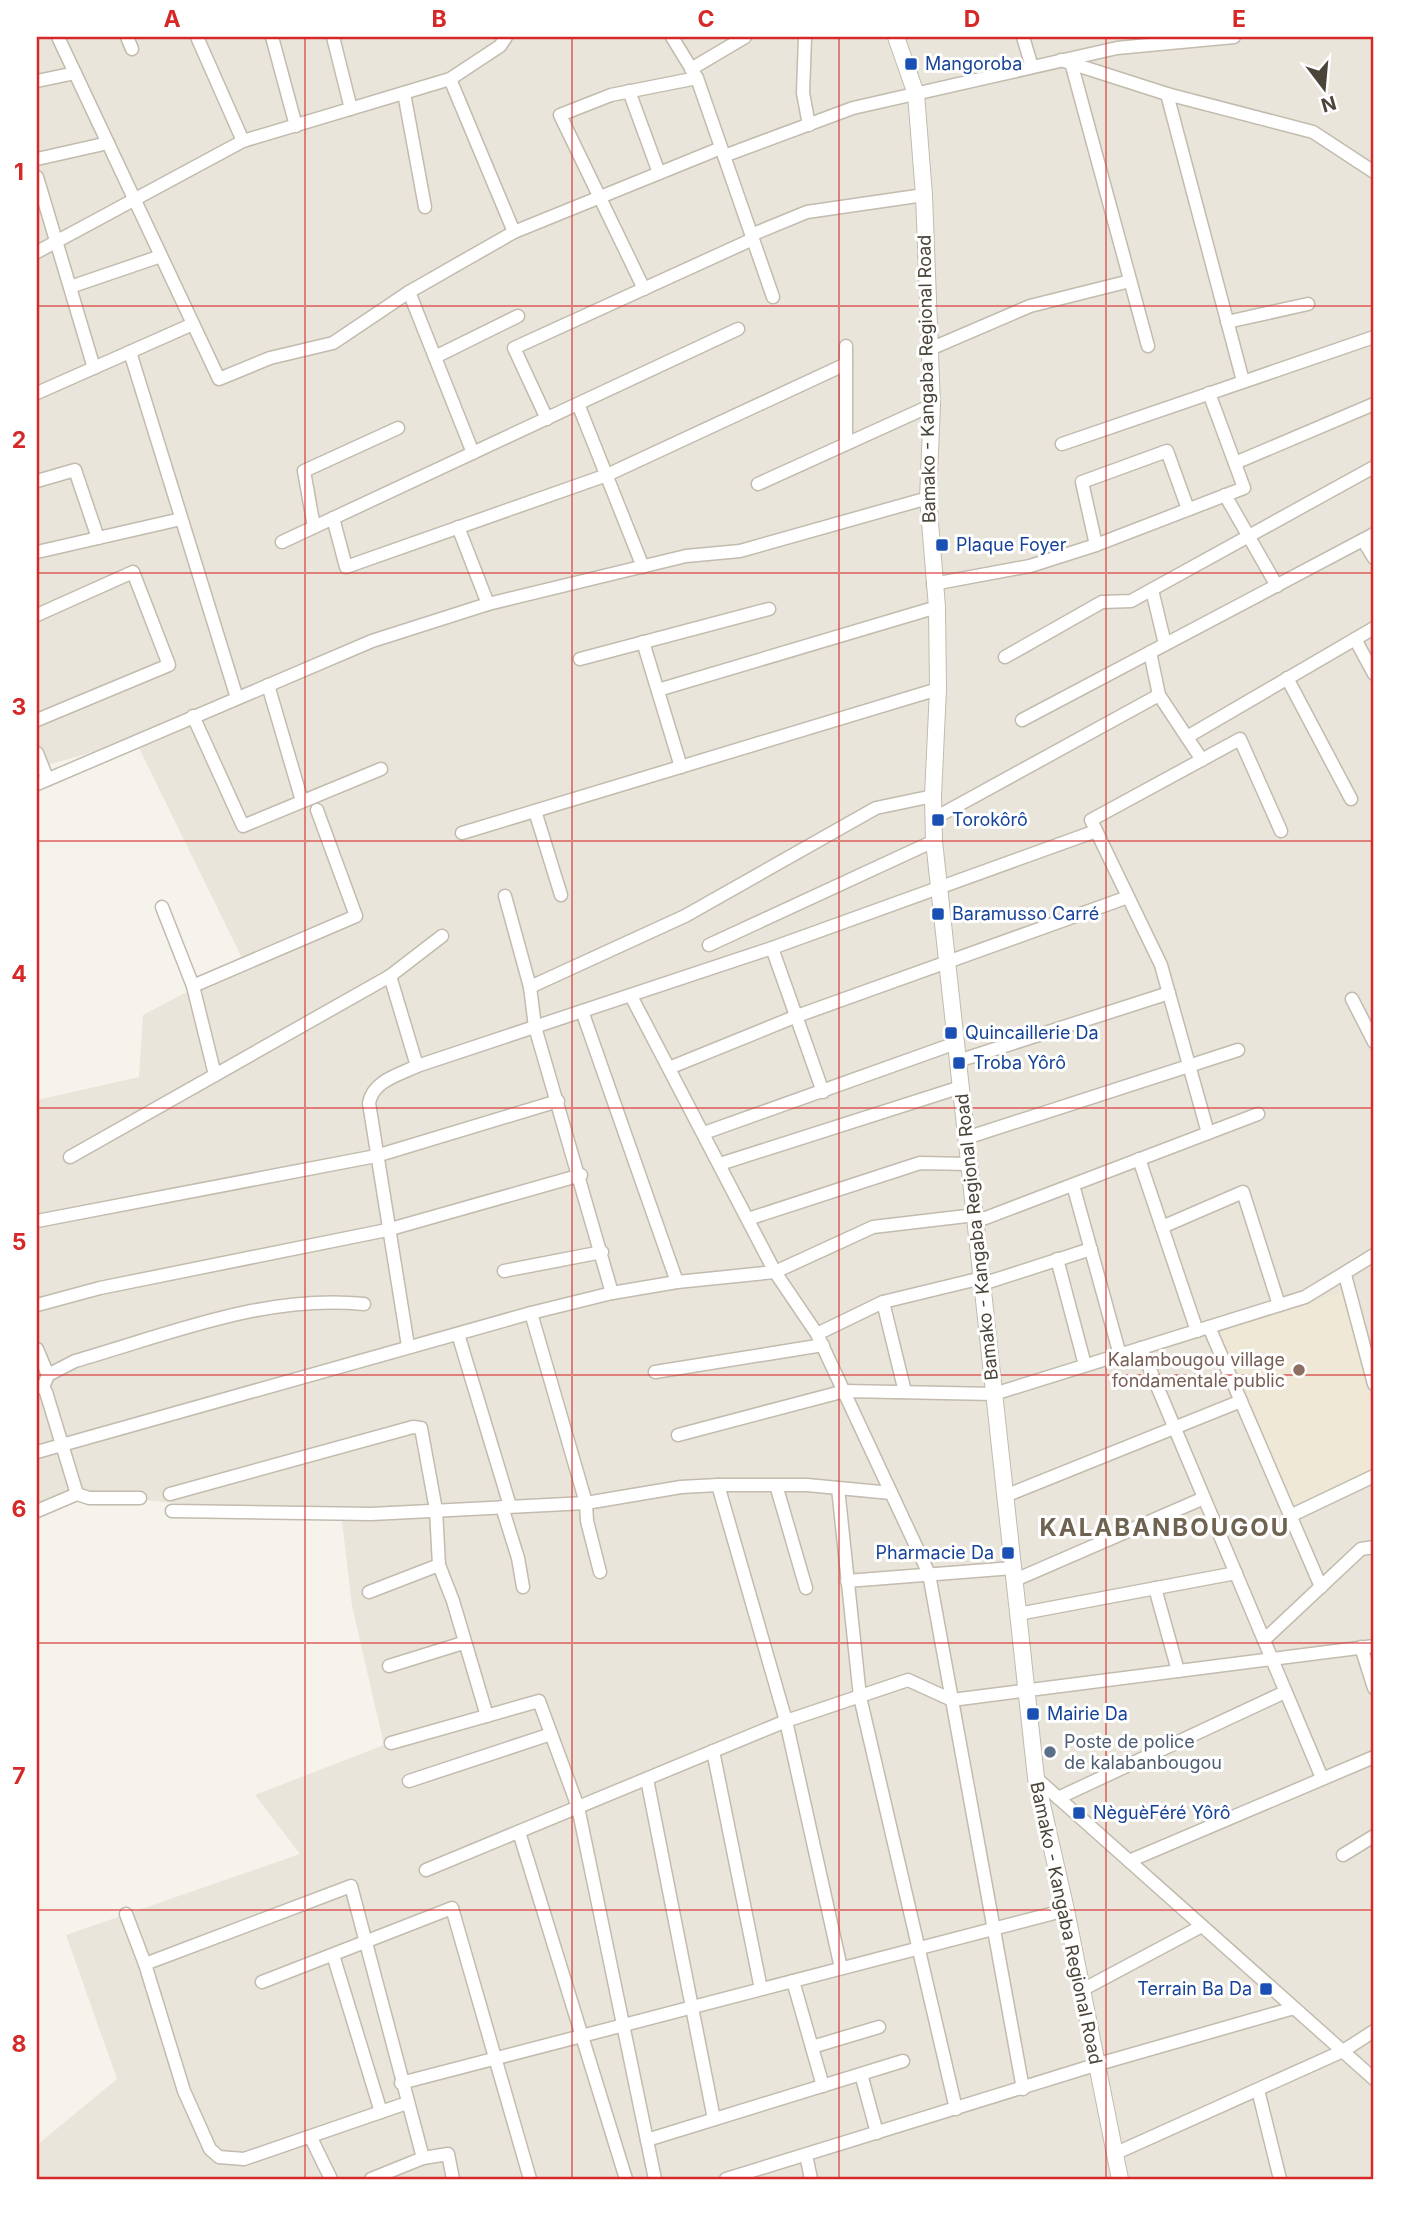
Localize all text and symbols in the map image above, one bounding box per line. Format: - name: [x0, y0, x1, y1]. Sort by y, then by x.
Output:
- text: A: [163, 5, 181, 33]
- text: B: [431, 5, 447, 33]
- text: C: [697, 5, 715, 33]
- text: D: [964, 5, 980, 33]
- text: E: [1232, 5, 1246, 33]
- north arrow: [1288, 52, 1358, 122]
- place label: Mangoroba: [925, 53, 1022, 74]
- marker: Mangoroba: [903, 56, 919, 72]
- text: N: [1318, 91, 1339, 117]
- text: 1: [14, 158, 24, 186]
- street label: Bamako - Kangaba Regional Road: [913, 235, 940, 523]
- text: 2: [12, 426, 26, 454]
- place label: Plaque Foyer: [956, 534, 1067, 555]
- marker: Plaque Foyer: [934, 537, 950, 553]
- text: 3: [12, 693, 26, 721]
- place label: Torokôrô: [952, 809, 1028, 830]
- marker: Torokôrô: [930, 812, 946, 828]
- place label: Baramusso Carré: [952, 903, 1099, 924]
- marker: Baramusso Carré: [930, 906, 946, 922]
- text: 4: [11, 960, 27, 988]
- place label: Quincaillerie Da: [965, 1022, 1099, 1043]
- marker: Quincaillerie Da: [943, 1025, 959, 1041]
- place label: Troba Yôrô: [973, 1052, 1066, 1073]
- marker: Troba Yôrô: [951, 1055, 967, 1071]
- street label: Bamako - Kangaba Regional Road: [951, 1093, 1002, 1382]
- text: 5: [12, 1228, 26, 1256]
- place label: Kalambougou village fondamentale public: [1108, 1349, 1285, 1391]
- marker: Kalambougou village fondamentale public: [1291, 1362, 1307, 1378]
- text: 6: [12, 1495, 26, 1523]
- district label: KALABANBOUGOU: [1040, 1513, 1290, 1542]
- place label: Pharmacie Da: [876, 1542, 994, 1563]
- marker: Pharmacie Da: [1000, 1545, 1016, 1561]
- place label: Mairie Da: [1047, 1703, 1128, 1724]
- marker: Mairie Da: [1025, 1706, 1041, 1722]
- place label: Poste de police de kalabanbougou: [1064, 1731, 1222, 1773]
- marker: Poste de police de kalabanbougou: [1042, 1744, 1058, 1760]
- text: 7: [12, 1762, 26, 1790]
- street label: Bamako - Kangaba Regional Road: [1026, 1780, 1107, 2066]
- place label: NèguèFéré Yôrô: [1093, 1802, 1231, 1823]
- marker: NèguèFéré Yôrô: [1071, 1805, 1087, 1821]
- place label: Terrain Ba Da: [1137, 1978, 1252, 1999]
- marker: Terrain Ba Da: [1258, 1981, 1274, 1997]
- text: 8: [12, 2030, 26, 2058]

